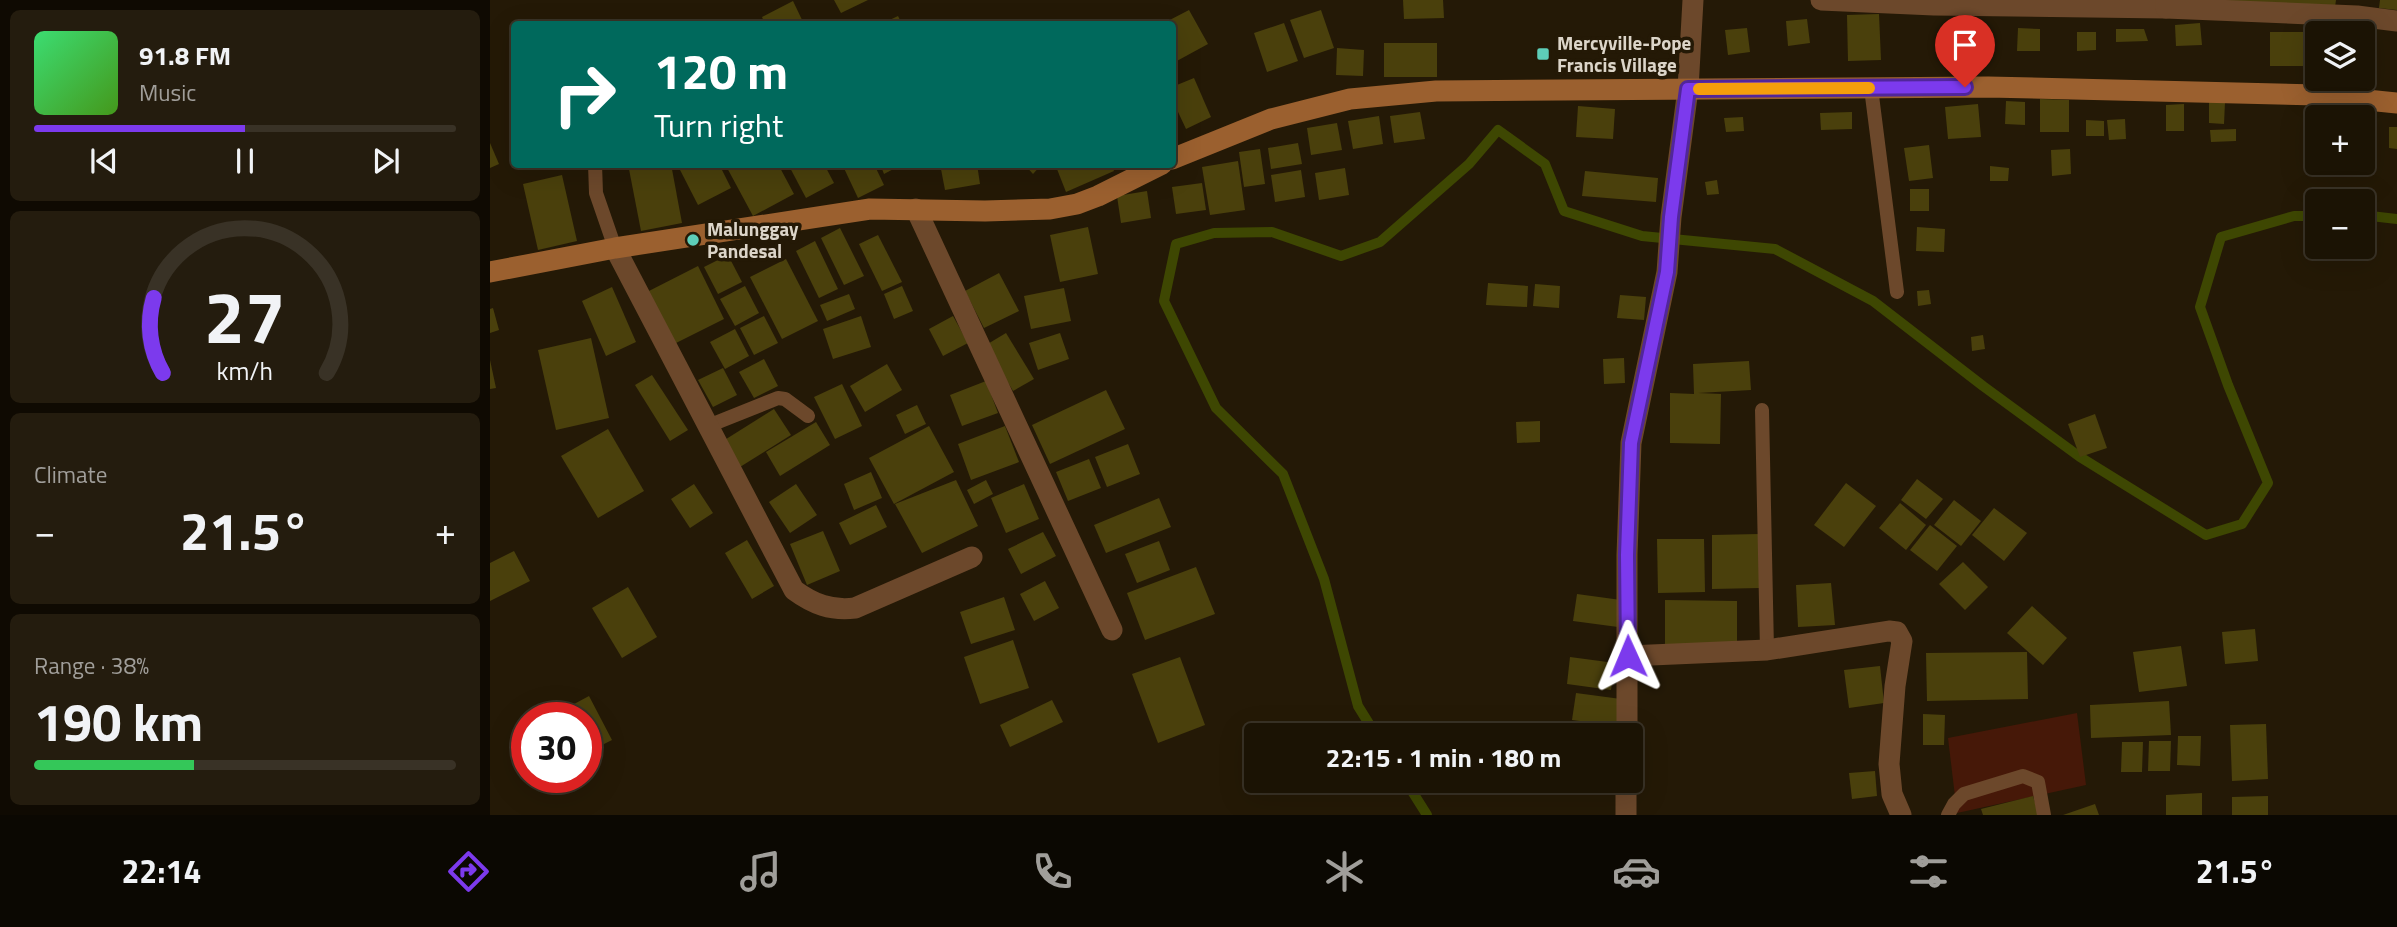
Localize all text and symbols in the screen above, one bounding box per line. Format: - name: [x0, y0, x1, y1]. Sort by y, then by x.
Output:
- pin: [1935, 15, 1995, 87]
- map controls: [2305, 21, 2375, 259]
- button: layers: [2305, 21, 2375, 91]
- icon: arrive: [1946, 26, 1984, 64]
- place label: Mercyville-Pope Francis Village: [1557, 28, 1692, 79]
- text: 120 m: [654, 33, 788, 108]
- text: 91.8 FM: [139, 36, 231, 75]
- marker: Mercyville-Pope Francis Village: [1535, 46, 1551, 62]
- icon: right: [539, 49, 630, 140]
- text: Music: [139, 75, 196, 110]
- text: Turn right: [654, 101, 783, 149]
- button: +: [2305, 105, 2375, 175]
- icon: previous: [85, 142, 123, 180]
- icon: pause: [226, 142, 264, 180]
- icon: next: [367, 142, 405, 180]
- button: −: [2305, 189, 2375, 259]
- place label: Malunggay Pandesal: [707, 214, 799, 265]
- marker: Malunggay Pandesal: [685, 232, 701, 248]
- text: 27: [204, 261, 286, 371]
- text: km/h: [217, 352, 273, 390]
- text: Climate: [34, 457, 107, 492]
- text: 21.5°: [180, 491, 310, 570]
- text: −: [34, 502, 55, 560]
- text: +: [435, 502, 456, 560]
- position arrow: [1591, 619, 1665, 693]
- text: Range · 38%: [34, 648, 149, 683]
- text: 190 km: [34, 682, 203, 761]
- speed limit sign: 30: [511, 702, 602, 793]
- text: 22:15 · 1 min · 180 m: [1326, 738, 1561, 777]
- text: 22:14: [121, 847, 201, 895]
- icon: directions: [444, 847, 493, 896]
- icon: music: [736, 847, 785, 896]
- icon: phone: [1028, 847, 1077, 896]
- icon: climate: [1320, 847, 1369, 896]
- icon: car: [1612, 847, 1661, 896]
- icon: filters: [1904, 847, 1953, 896]
- text: 21.5°: [2196, 847, 2276, 895]

